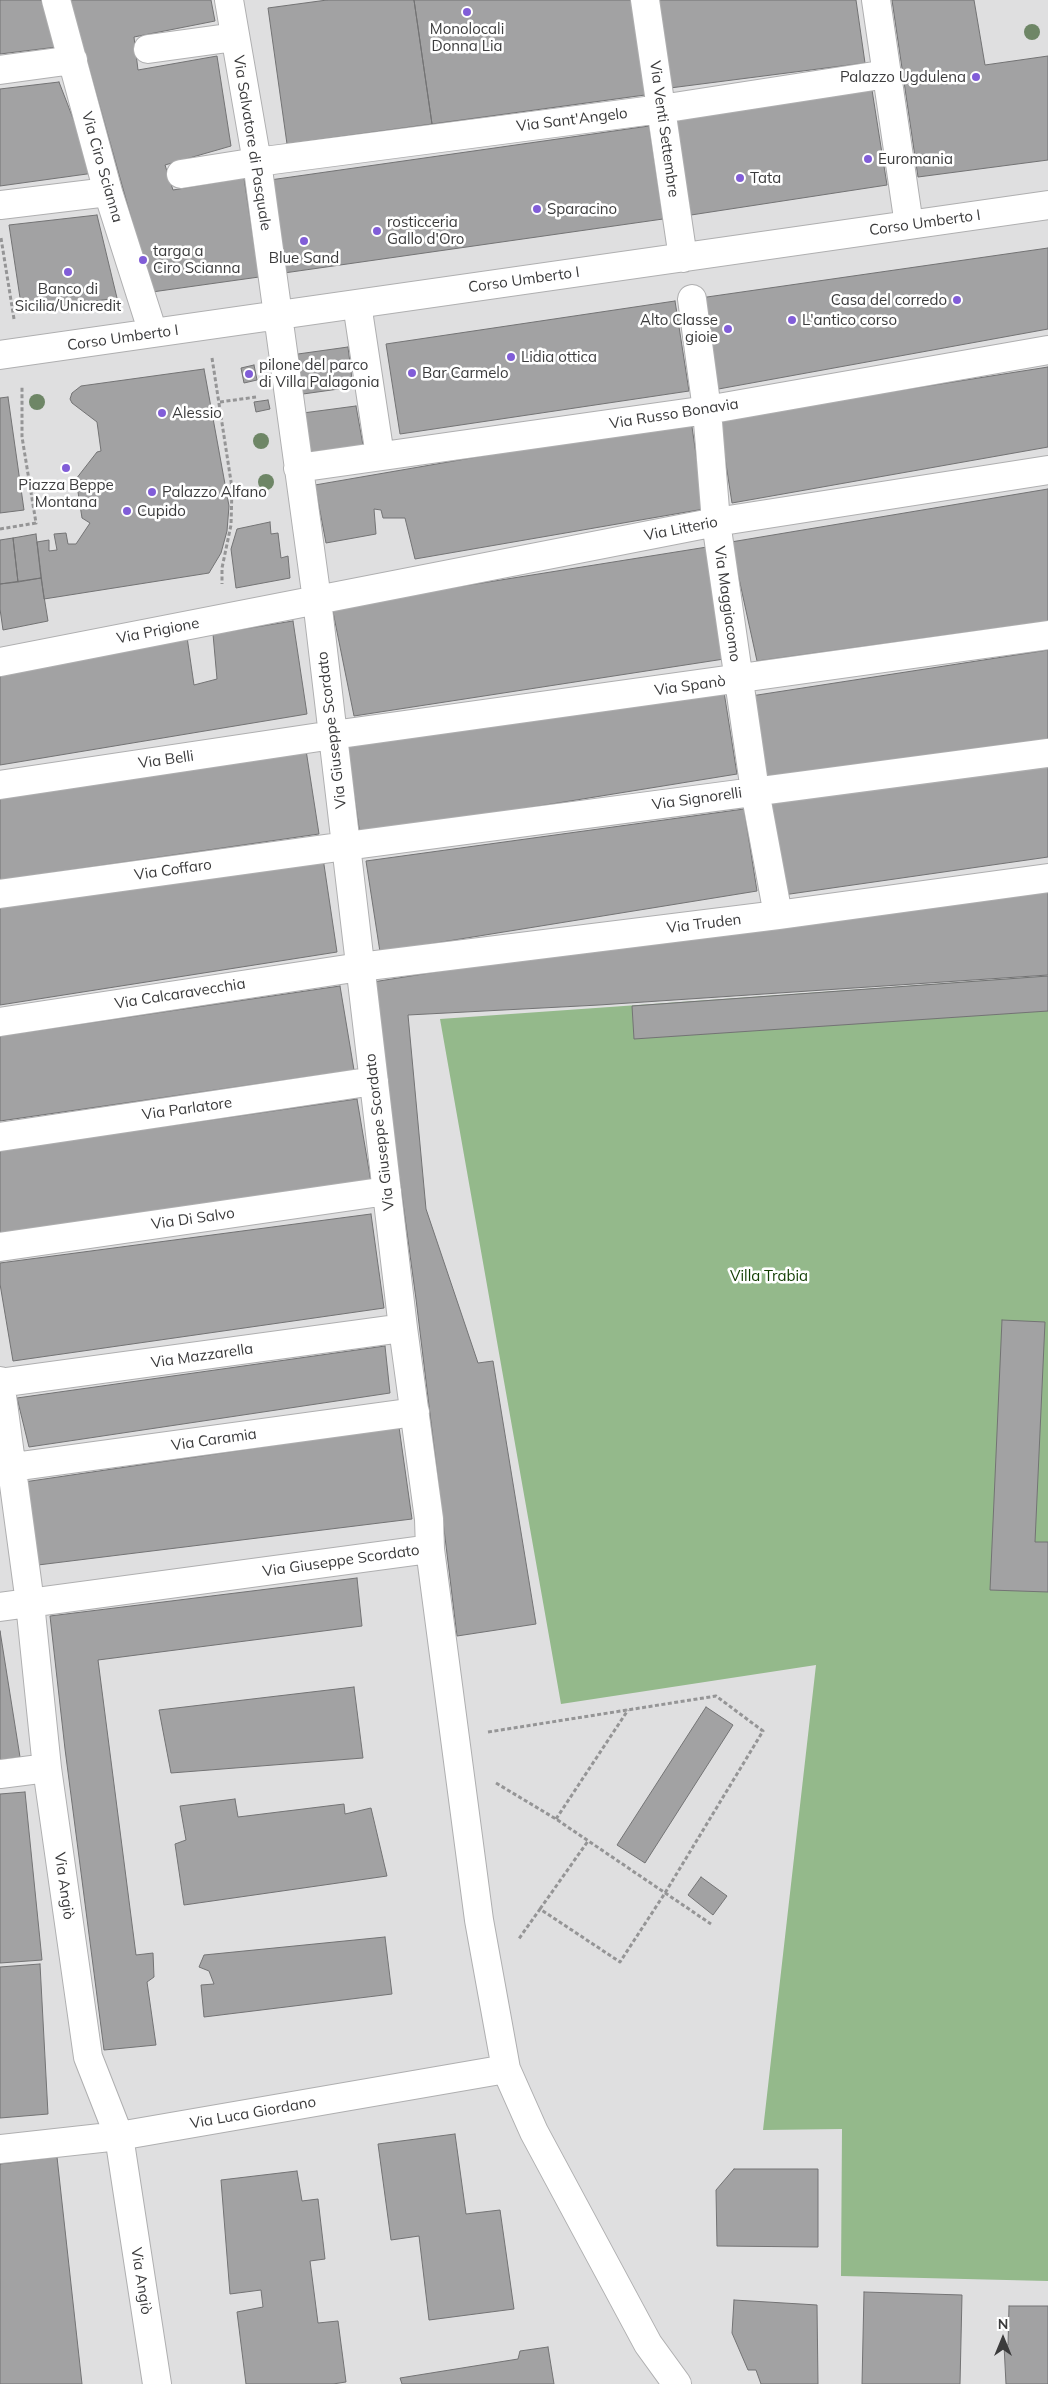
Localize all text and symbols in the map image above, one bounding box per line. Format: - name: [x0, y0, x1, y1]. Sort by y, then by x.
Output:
- marker: Monolocali Donna Lia: [461, 6, 473, 18]
- place label: Monolocali Donna Lia: [430, 20, 504, 55]
- street label: Via Salvatore di Pasquale: [229, 54, 275, 232]
- street label: Via Venti Settembre: [645, 60, 683, 198]
- place label: Palazzo Ugdulena: [840, 68, 966, 86]
- marker: Palazzo Ugdulena: [970, 71, 982, 83]
- street label: Via Sant'Angelo: [515, 104, 629, 136]
- street label: Via Ciro Scianna: [78, 109, 126, 225]
- place label: Euromania: [878, 150, 953, 168]
- marker: Euromania: [862, 153, 874, 165]
- place label: Tata: [750, 169, 781, 187]
- marker: Tata: [734, 172, 746, 184]
- place label: Sparacino: [547, 200, 617, 218]
- marker: Sparacino: [531, 203, 543, 215]
- street label: Corso Umberto I: [868, 206, 982, 240]
- place label: rosticceria Gallo d'Oro: [387, 213, 464, 248]
- marker: rosticceria Gallo d'Oro: [371, 225, 383, 237]
- marker: Blue Sand: [298, 235, 310, 247]
- place label: targa a Ciro Scianna: [153, 242, 241, 277]
- place label: Blue Sand: [269, 249, 339, 267]
- marker: targa a Ciro Scianna: [137, 254, 149, 266]
- street label: Corso Umberto I: [467, 263, 581, 297]
- marker: Banco di Sicilia/Unicredit: [62, 266, 74, 278]
- place label: Banco di Sicilia/Unicredit: [15, 280, 121, 315]
- place label: Casa del corredo: [831, 291, 947, 309]
- marker: Casa del corredo: [951, 294, 963, 306]
- place label: Alto Classe gioie: [640, 311, 718, 346]
- place label: L'antico corso: [802, 311, 897, 329]
- marker: L'antico corso: [786, 314, 798, 326]
- street label: Corso Umberto I: [66, 321, 180, 355]
- marker: Alto Classe gioie: [722, 323, 734, 335]
- place label: Lidia ottica: [521, 348, 597, 366]
- marker: Lidia ottica: [505, 351, 517, 363]
- place label: pilone del parco di Villa Palagonia: [259, 356, 380, 391]
- place label: Bar Carmelo: [422, 364, 508, 382]
- marker: Bar Carmelo: [406, 367, 418, 379]
- marker: pilone del parco di Villa Palagonia: [243, 368, 255, 380]
- street label: Via Russo Bonavia: [608, 395, 740, 433]
- place label: Alessio: [172, 404, 222, 422]
- marker: Alessio: [156, 407, 168, 419]
- marker: Piazza Beppe Montana: [60, 462, 72, 474]
- place label: Piazza Beppe Montana: [18, 476, 114, 511]
- place label: Palazzo Alfano: [162, 483, 267, 501]
- marker: Palazzo Alfano: [146, 486, 158, 498]
- place label: Cupido: [137, 502, 186, 520]
- marker: Cupido: [121, 505, 133, 517]
- street label: Via Litterio: [643, 513, 719, 545]
- street label: Via Maggiacomo: [710, 545, 744, 663]
- street label: Via Prigione: [115, 614, 201, 648]
- street label: Via Giuseppe Scordato: [313, 650, 351, 810]
- street label: Via Spanò: [653, 672, 727, 700]
- street label: Via Belli: [137, 747, 195, 773]
- street label: Via Signorelli: [651, 784, 743, 814]
- street label: Via Coffaro: [133, 856, 213, 884]
- street label: Via Truden: [666, 911, 742, 937]
- street label: Via Calcaravecchia: [113, 975, 247, 1013]
- street label: Via Giuseppe Scordato: [361, 1052, 399, 1212]
- street label: Via Parlatore: [141, 1094, 233, 1124]
- street label: Via Di Salvo: [150, 1204, 236, 1234]
- park label: Villa Trabia: [730, 1267, 808, 1285]
- street label: Via Mazzarella: [150, 1340, 254, 1372]
- street label: Via Caramia: [170, 1425, 258, 1455]
- street label: Via Giuseppe Scordato: [261, 1541, 421, 1581]
- street label: Via Angiò: [50, 1851, 78, 1921]
- street label: Via Luca Giordano: [189, 2093, 317, 2133]
- street label: Via Angiò: [127, 2246, 155, 2316]
- north arrow: [978, 2314, 1028, 2364]
- text: N: [998, 2315, 1008, 2333]

